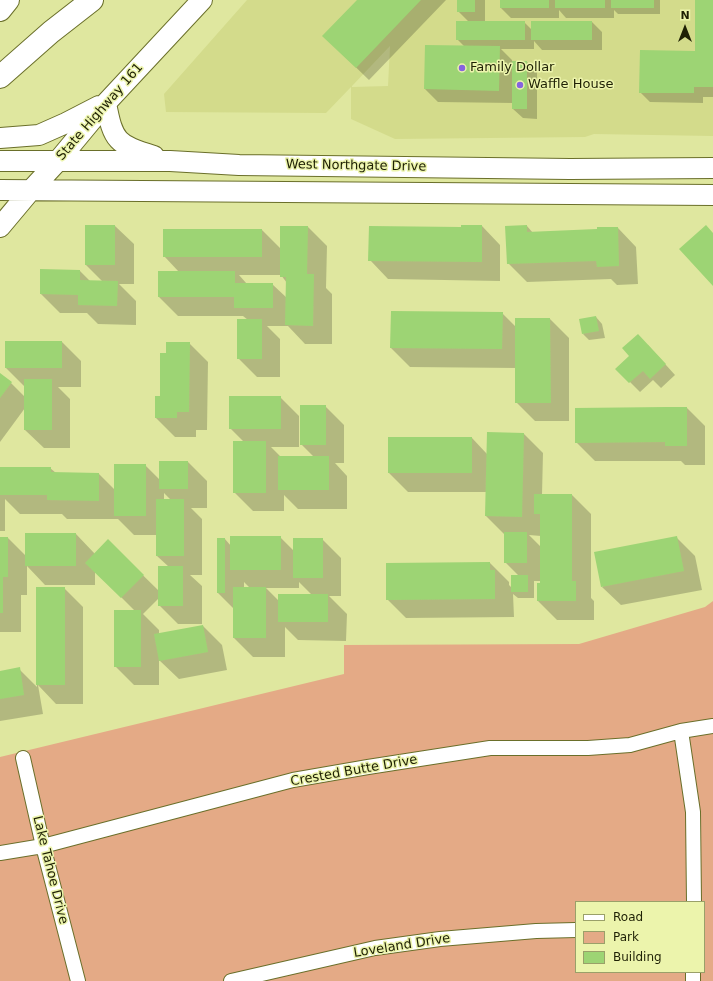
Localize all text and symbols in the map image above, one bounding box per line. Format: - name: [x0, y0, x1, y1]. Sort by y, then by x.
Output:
- north arrow: [665, 8, 705, 48]
- text: N: [680, 9, 690, 22]
- street label: State Highway 161: [54, 60, 146, 164]
- place label: Family Dollar: [470, 60, 554, 76]
- marker: Family Dollar: [457, 63, 467, 73]
- place label: Waffle House: [528, 77, 613, 93]
- marker: Waffle House: [515, 80, 525, 90]
- street label: West Northgate Drive: [286, 157, 426, 175]
- street label: Crested Butte Drive: [289, 752, 419, 790]
- street label: Lake Tahoe Drive: [29, 814, 71, 926]
- legend: [575, 901, 705, 973]
- text: Road: [613, 910, 643, 924]
- text: Park: [613, 930, 639, 944]
- street label: Loveland Drive: [353, 931, 451, 961]
- text: Building: [613, 950, 662, 964]

